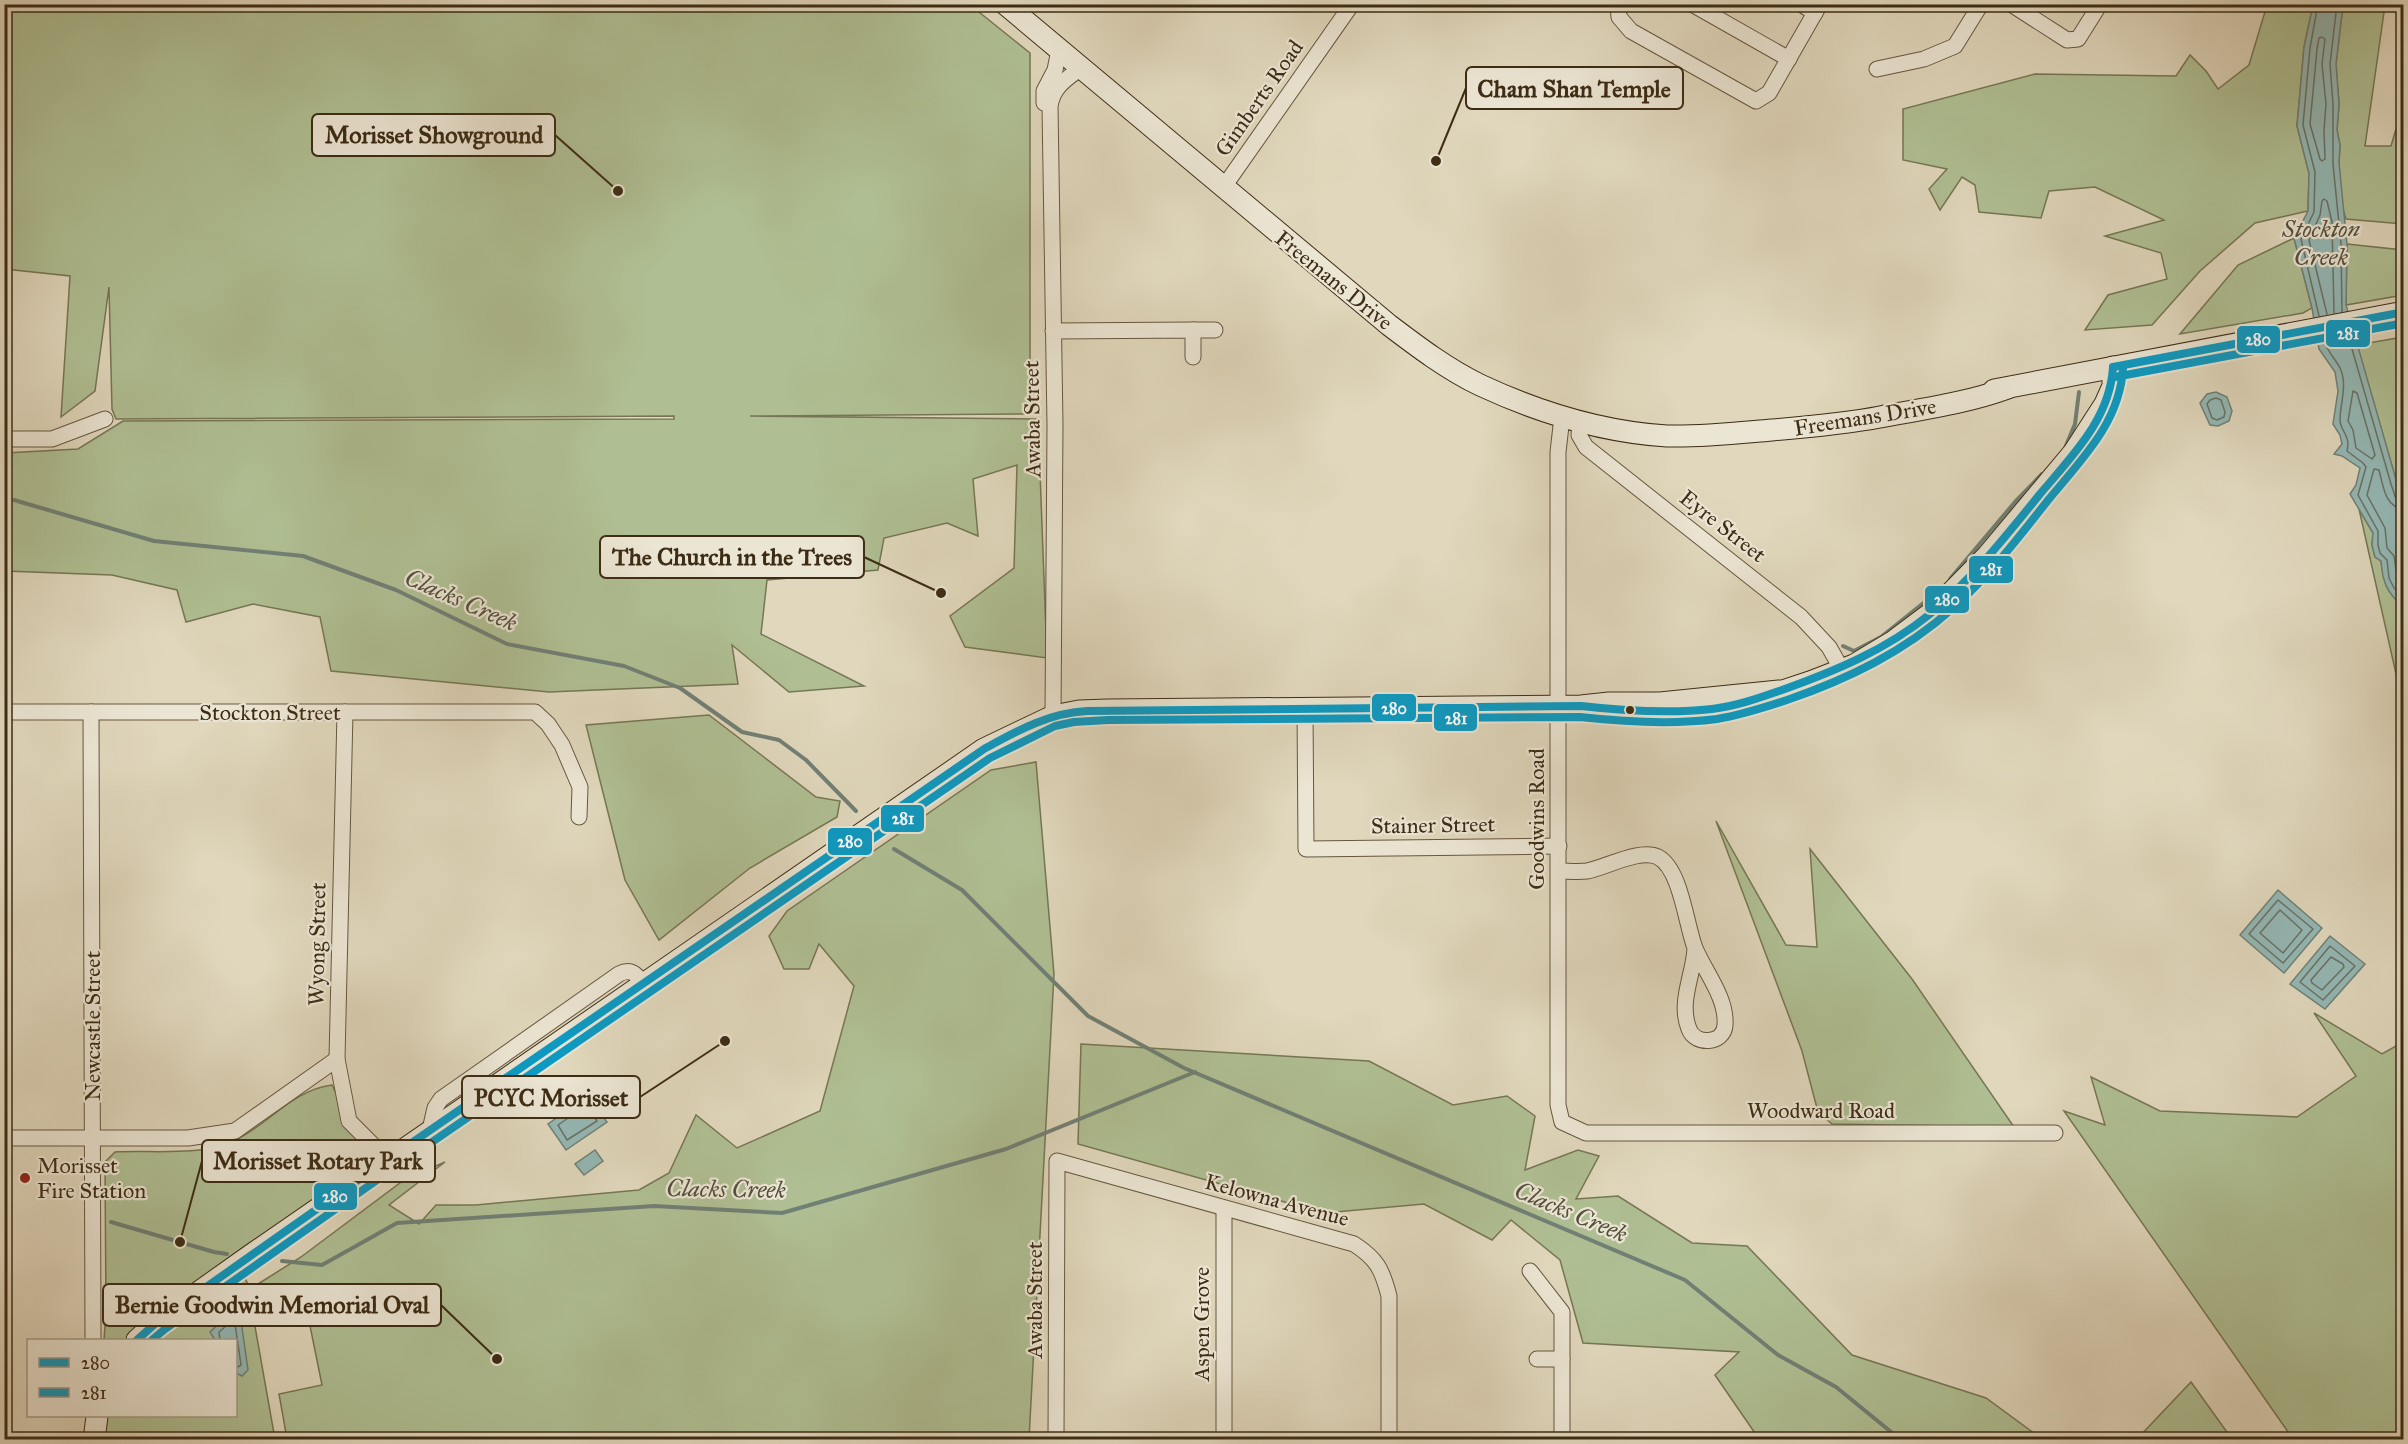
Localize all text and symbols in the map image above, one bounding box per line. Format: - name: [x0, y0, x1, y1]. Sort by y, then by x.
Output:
- street label: Gimberts Road: [1209, 35, 1309, 161]
- callout: Cham Shan Temple: [1466, 67, 1683, 109]
- text: Cham Shan Temple: [1477, 74, 1671, 104]
- callout: Morisset Showground: [312, 114, 555, 156]
- text: Morisset Showground: [325, 120, 544, 150]
- water label: Stockton Creek: [2281, 214, 2360, 272]
- street label: Freemans Drive: [1270, 224, 1398, 336]
- line badge: 281: [2325, 319, 2371, 348]
- text: 281: [2337, 324, 2360, 343]
- line badge: 280: [2236, 325, 2281, 354]
- text: 280: [2245, 330, 2271, 349]
- street label: Awaba Street: [1017, 360, 1047, 479]
- street label: Freemans Drive: [1792, 392, 1938, 442]
- street label: Eyre Street: [1674, 484, 1772, 568]
- callout: The Church in the Trees: [600, 536, 864, 578]
- text: The Church in the Trees: [611, 542, 852, 572]
- line badge: 281: [1968, 555, 2014, 584]
- text: 281: [1980, 560, 2003, 579]
- water label: Clacks Creek: [400, 562, 522, 638]
- line badge: 280: [1924, 585, 1970, 614]
- text: 280: [1934, 590, 1960, 609]
- line badge: 280: [1371, 693, 1417, 722]
- street label: Stockton Street: [199, 699, 341, 726]
- text: 280: [1381, 699, 1407, 718]
- line badge: 281: [1433, 703, 1478, 732]
- unlabelled marker: [1624, 704, 1636, 716]
- text: 281: [1445, 709, 1468, 728]
- street label: Goodwins Road: [1523, 748, 1550, 890]
- line badge: 281: [880, 804, 925, 833]
- text: 281: [892, 809, 915, 828]
- street label: Stainer Street: [1371, 810, 1496, 840]
- line badge: 280: [827, 827, 873, 856]
- text: 280: [837, 832, 863, 851]
- street label: Wyong Street: [302, 882, 332, 1006]
- street label: Newcastle Street: [79, 951, 106, 1101]
- callout: PCYC Morisset: [462, 1076, 640, 1118]
- text: PCYC Morisset: [474, 1083, 629, 1113]
- street label: Woodward Road: [1747, 1097, 1895, 1124]
- callout: Morisset Rotary Park: [202, 1140, 435, 1182]
- text: Morisset Rotary Park: [213, 1146, 424, 1176]
- place label: Morisset Fire Station: [37, 1152, 146, 1204]
- street label: Kelowna Avenue: [1202, 1168, 1352, 1232]
- marker: Morisset Fire Station: [18, 1171, 32, 1185]
- water label: Clacks Creek: [666, 1173, 786, 1205]
- water label: Clacks Creek: [1510, 1175, 1632, 1249]
- line badge: 280: [313, 1182, 358, 1211]
- text: 280: [322, 1187, 348, 1206]
- street label: Awaba Street: [1021, 1241, 1048, 1360]
- street label: Aspen Grove: [1188, 1267, 1215, 1382]
- callout: Bernie Goodwin Memorial Oval: [103, 1284, 441, 1326]
- text: Bernie Goodwin Memorial Oval: [115, 1290, 430, 1320]
- legend: [27, 1339, 237, 1417]
- text: 280: [81, 1352, 110, 1374]
- text: 281: [81, 1382, 107, 1404]

